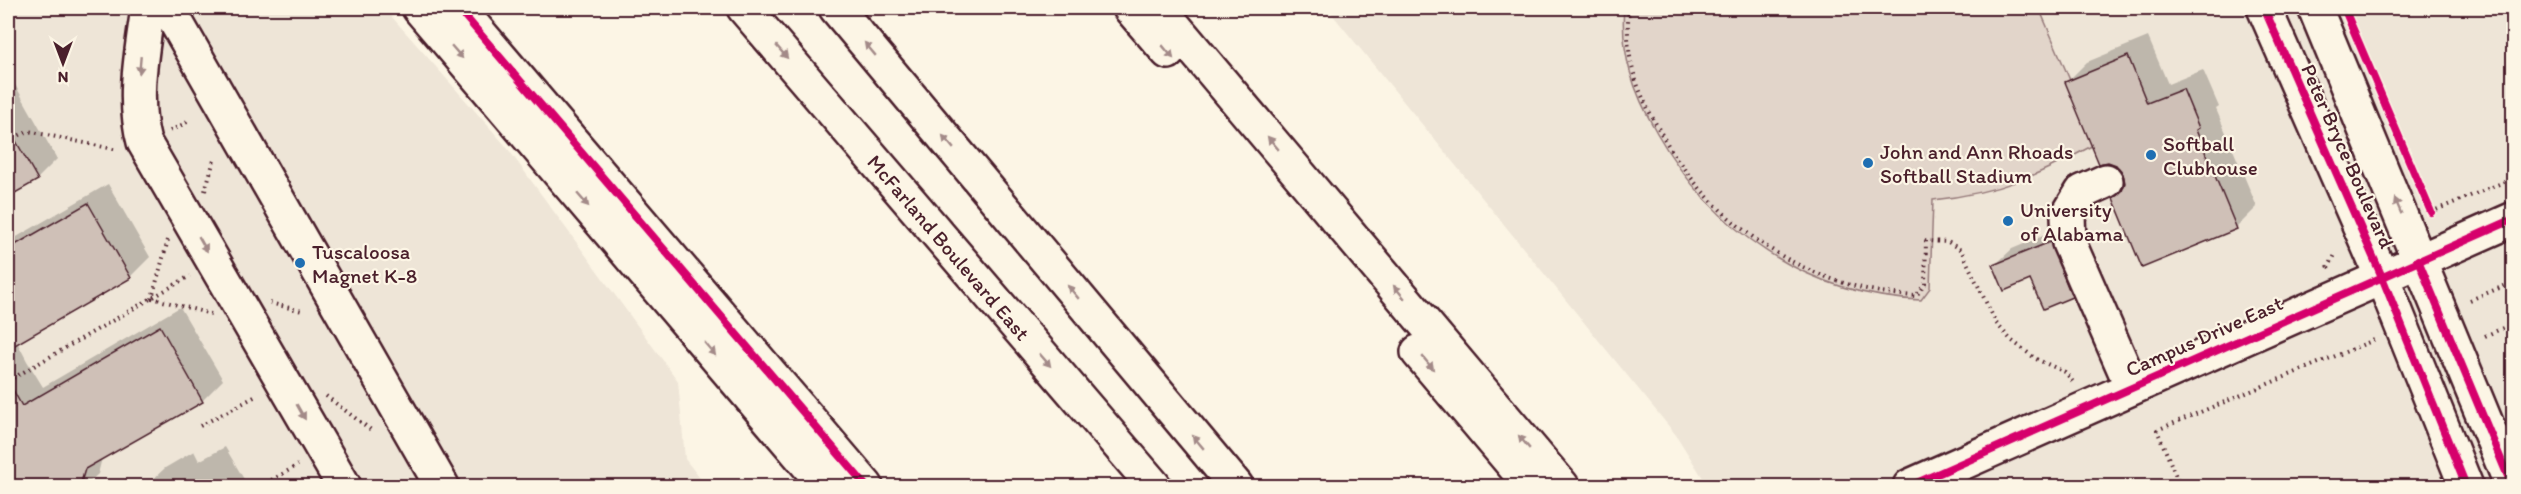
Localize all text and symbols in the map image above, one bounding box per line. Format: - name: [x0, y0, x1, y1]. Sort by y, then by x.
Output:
- north arrow: [33, 33, 93, 93]
- one-way arrow: [864, 41, 877, 57]
- one-way arrow: [450, 44, 463, 60]
- one-way arrow: [775, 44, 788, 59]
- one-way arrow: [1161, 44, 1174, 59]
- one-way arrow: [135, 56, 145, 75]
- street label: Peter Bryce Boulevard: [2296, 60, 2400, 253]
- text: N: [58, 68, 68, 87]
- place label: Softball Clubhouse: [2163, 131, 2258, 180]
- one-way arrow: [942, 134, 955, 150]
- one-way arrow: [1267, 136, 1280, 151]
- place label: John and Ann Rhoads Softball Stadium: [1880, 139, 2073, 188]
- marker: Softball Clubhouse: [2144, 148, 2158, 162]
- street label: McFarland Boulevard East: [863, 149, 1036, 345]
- marker: John and Ann Rhoads Softball Stadium: [1861, 156, 1875, 170]
- one-way arrow: [577, 192, 590, 208]
- one-way arrow: [2393, 196, 2403, 214]
- place label: University of Alabama: [2020, 197, 2124, 246]
- marker: University of Alabama: [2001, 214, 2015, 228]
- one-way arrow: [198, 235, 208, 252]
- place label: Tuscaloosa Magnet K-8: [312, 239, 417, 288]
- marker: Tuscaloosa Magnet K-8: [293, 256, 307, 270]
- one-way arrow: [1067, 284, 1080, 300]
- one-way arrow: [1392, 284, 1405, 300]
- street label: Campus Drive East: [2122, 290, 2287, 382]
- one-way arrow: [703, 341, 716, 357]
- one-way arrow: [1038, 352, 1051, 367]
- one-way arrow: [1421, 355, 1434, 370]
- one-way arrow: [295, 404, 306, 420]
- one-way arrow: [1192, 434, 1205, 450]
- one-way arrow: [1518, 435, 1531, 450]

